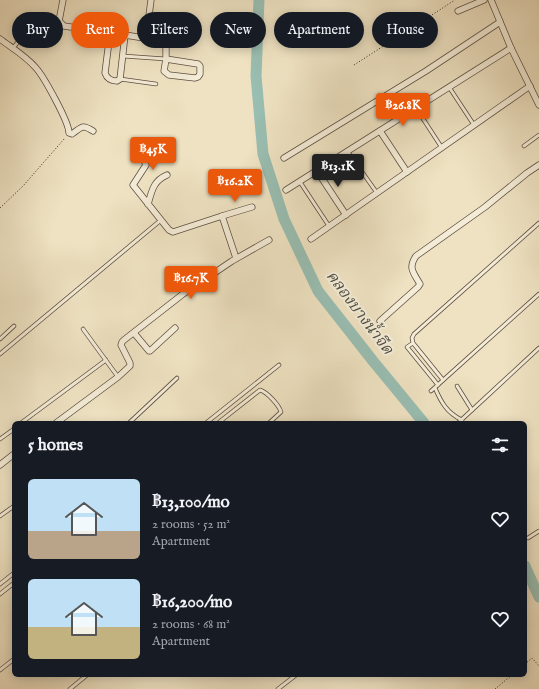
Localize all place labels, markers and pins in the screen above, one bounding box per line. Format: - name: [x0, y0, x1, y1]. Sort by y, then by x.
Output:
- pin: ฿26.8K: [370, 93, 436, 127]
- pin: ฿45K: [129, 137, 177, 171]
- pin: ฿13.1K: [305, 154, 371, 188]
- pin: ฿16.2K: [202, 169, 268, 203]
- pin: ฿16.7K: [158, 266, 224, 300]

